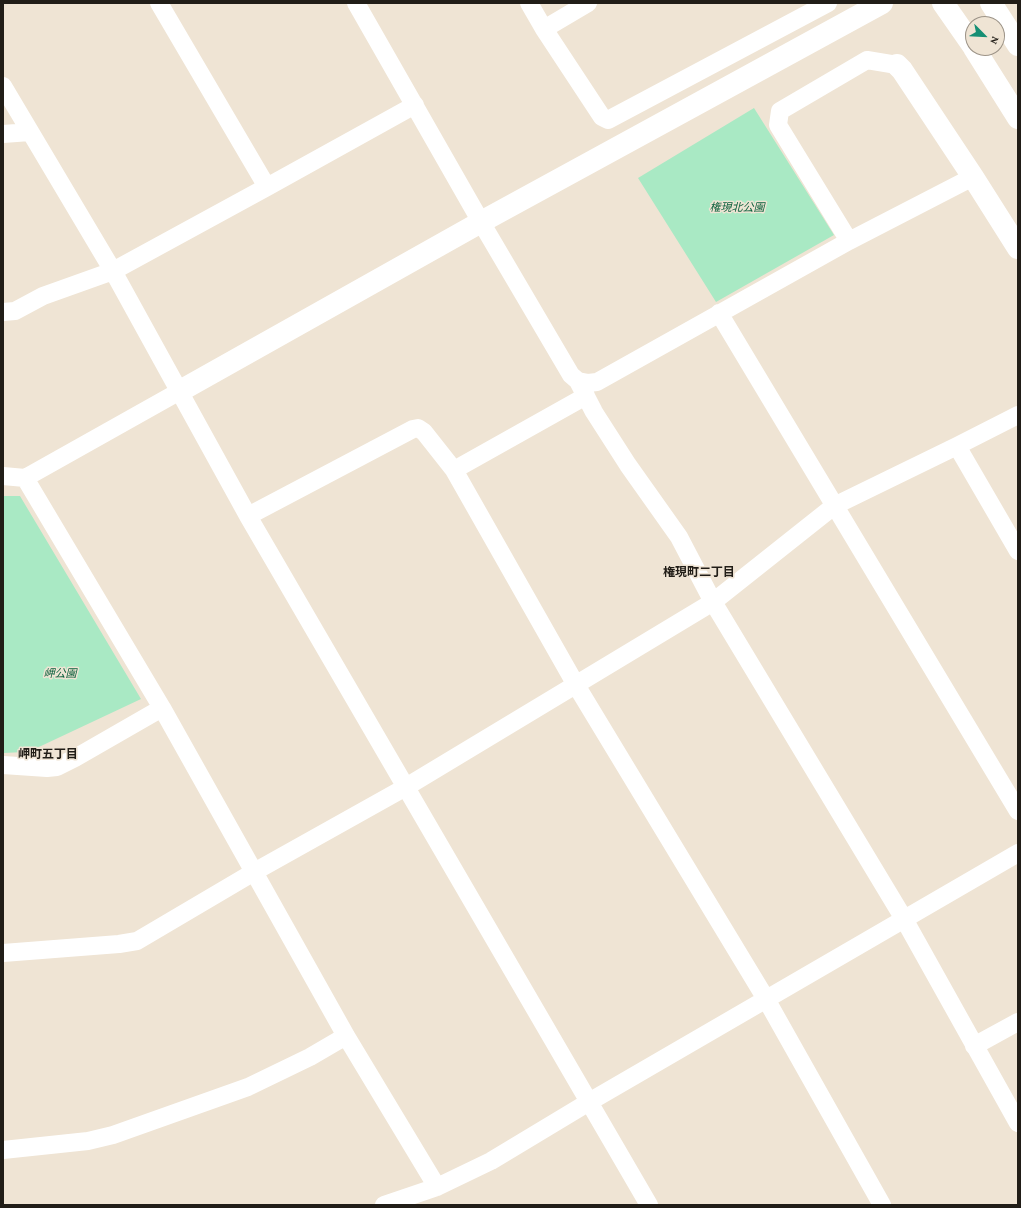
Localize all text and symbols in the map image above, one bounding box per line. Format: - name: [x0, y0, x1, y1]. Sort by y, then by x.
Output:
- north arrow: [965, 16, 1005, 56]
- text: N: [988, 35, 1002, 46]
- park label: 権現北公園: [710, 201, 764, 215]
- district label: 権現町二丁目: [663, 565, 735, 579]
- park label: 岬公園: [44, 667, 76, 681]
- district label: 岬町五丁目: [18, 747, 78, 761]

